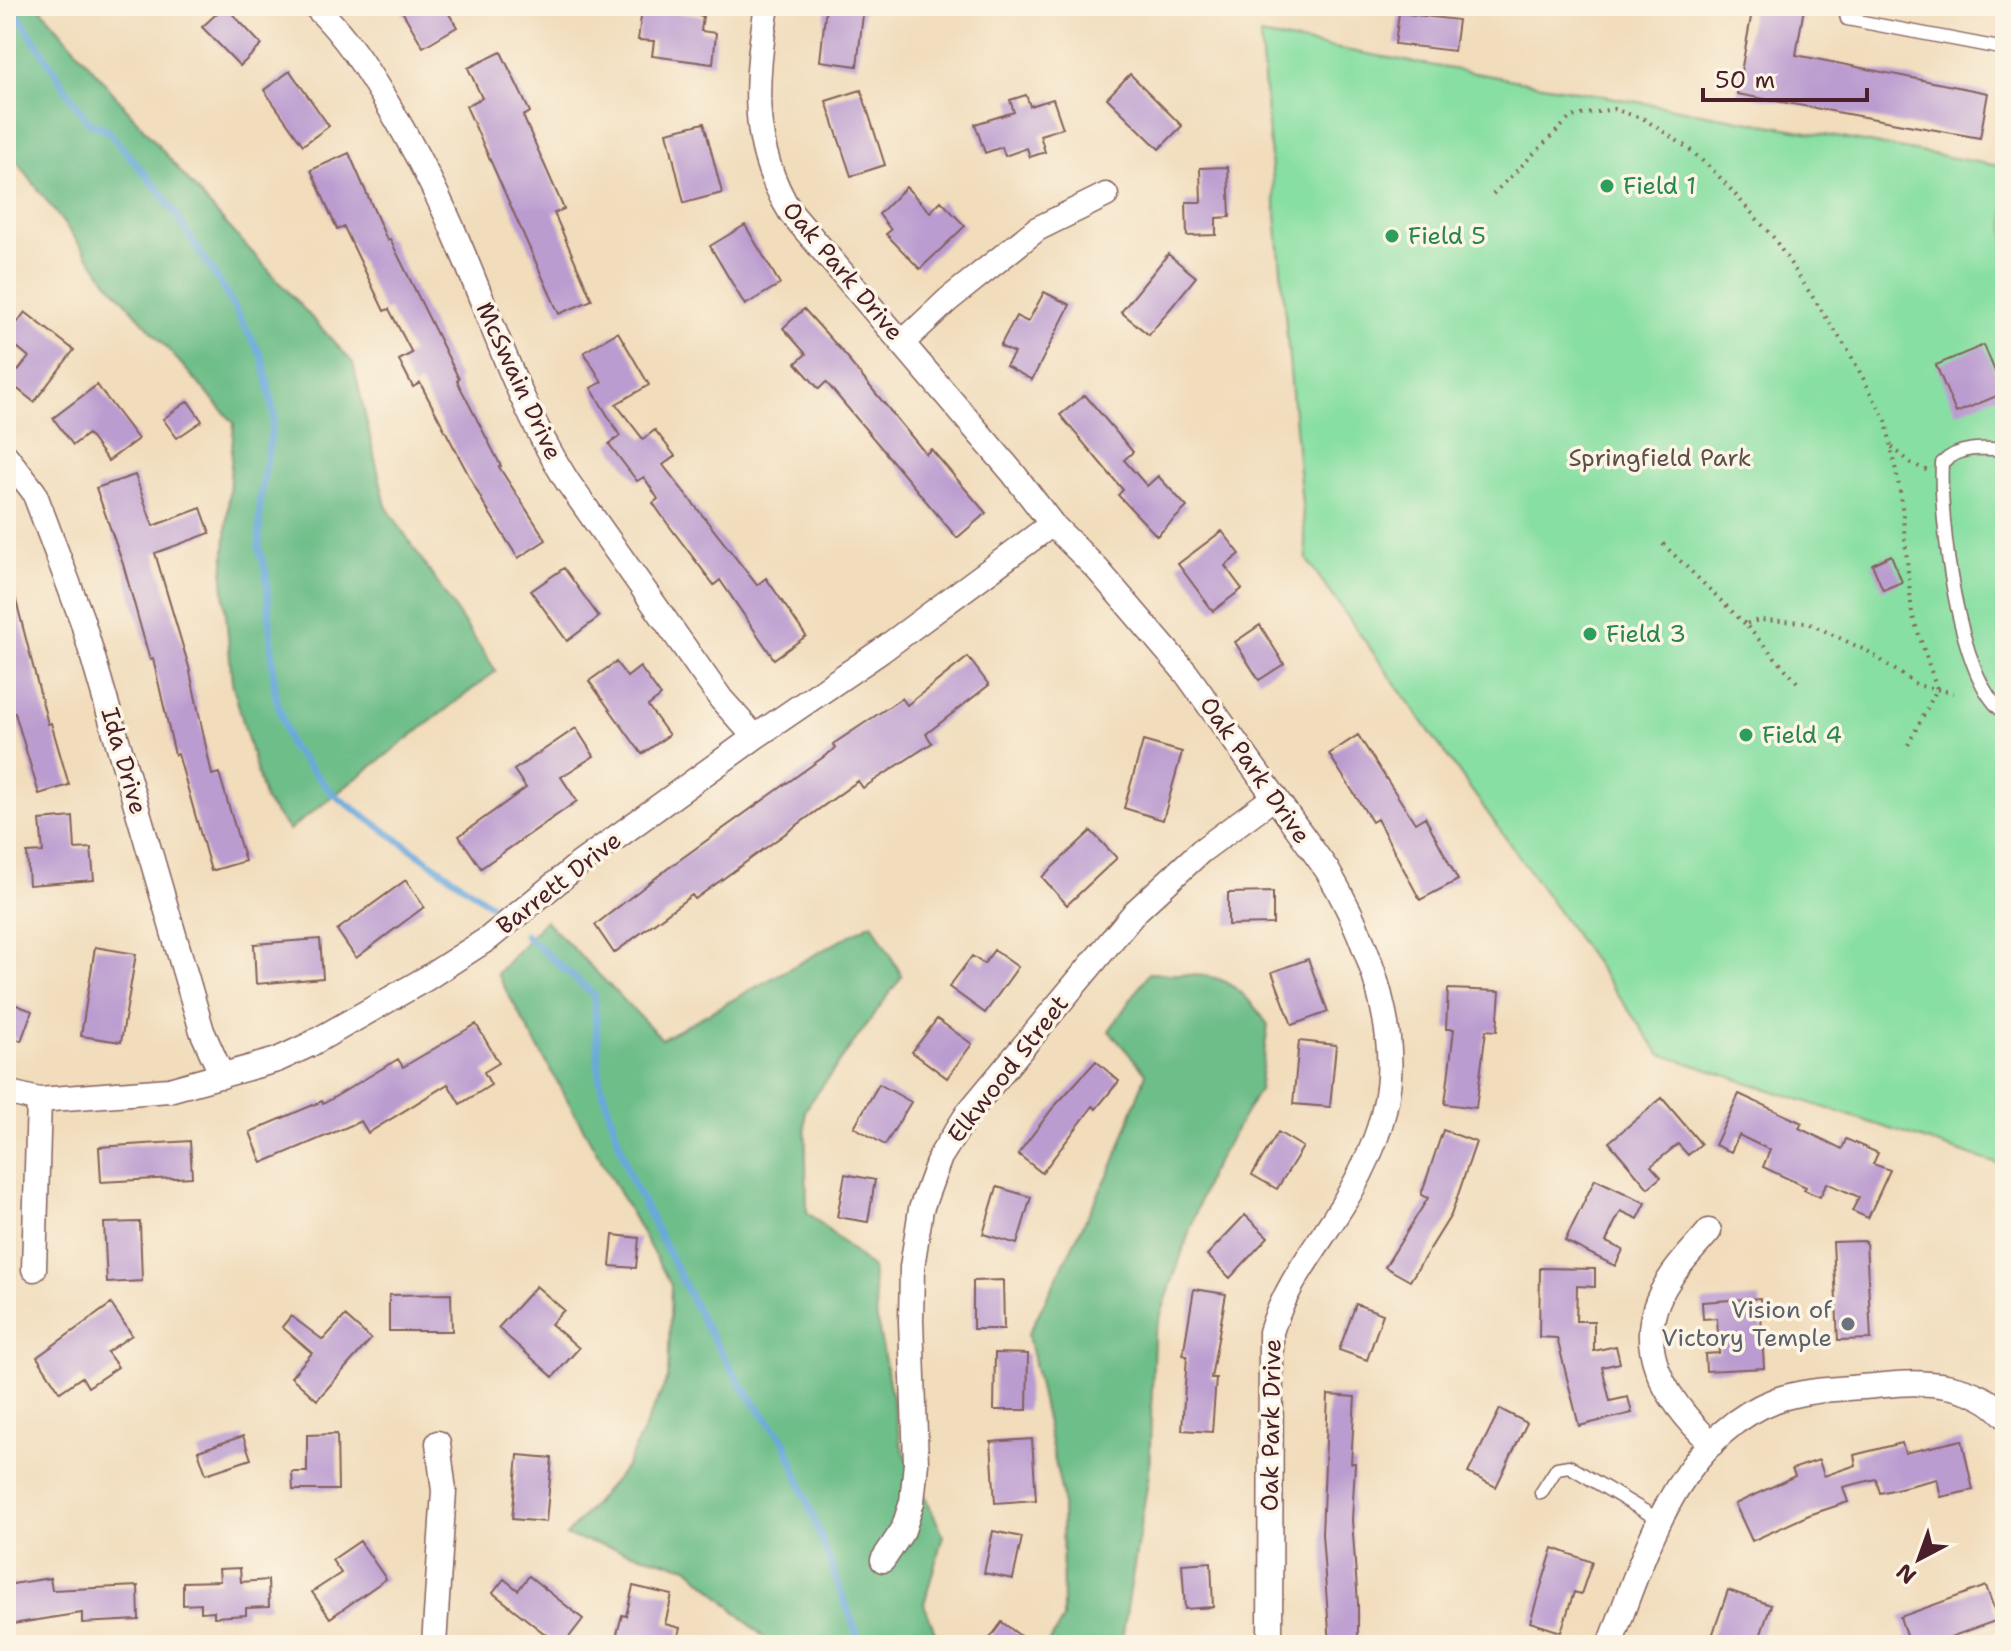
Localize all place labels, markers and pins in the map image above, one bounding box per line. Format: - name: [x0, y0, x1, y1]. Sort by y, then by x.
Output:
- place label: Field 1: [1623, 170, 1696, 202]
- marker: Field 1: [1598, 177, 1616, 195]
- place label: Field 5: [1408, 220, 1486, 252]
- marker: Field 5: [1383, 227, 1401, 245]
- place label: Field 3: [1606, 618, 1686, 650]
- marker: Field 3: [1581, 625, 1599, 643]
- place label: Field 4: [1762, 719, 1842, 751]
- marker: Field 4: [1737, 726, 1755, 744]
- place label: Vision of Victory Temple: [1661, 1294, 1833, 1354]
- marker: Vision of Victory Temple: [1839, 1315, 1857, 1333]

